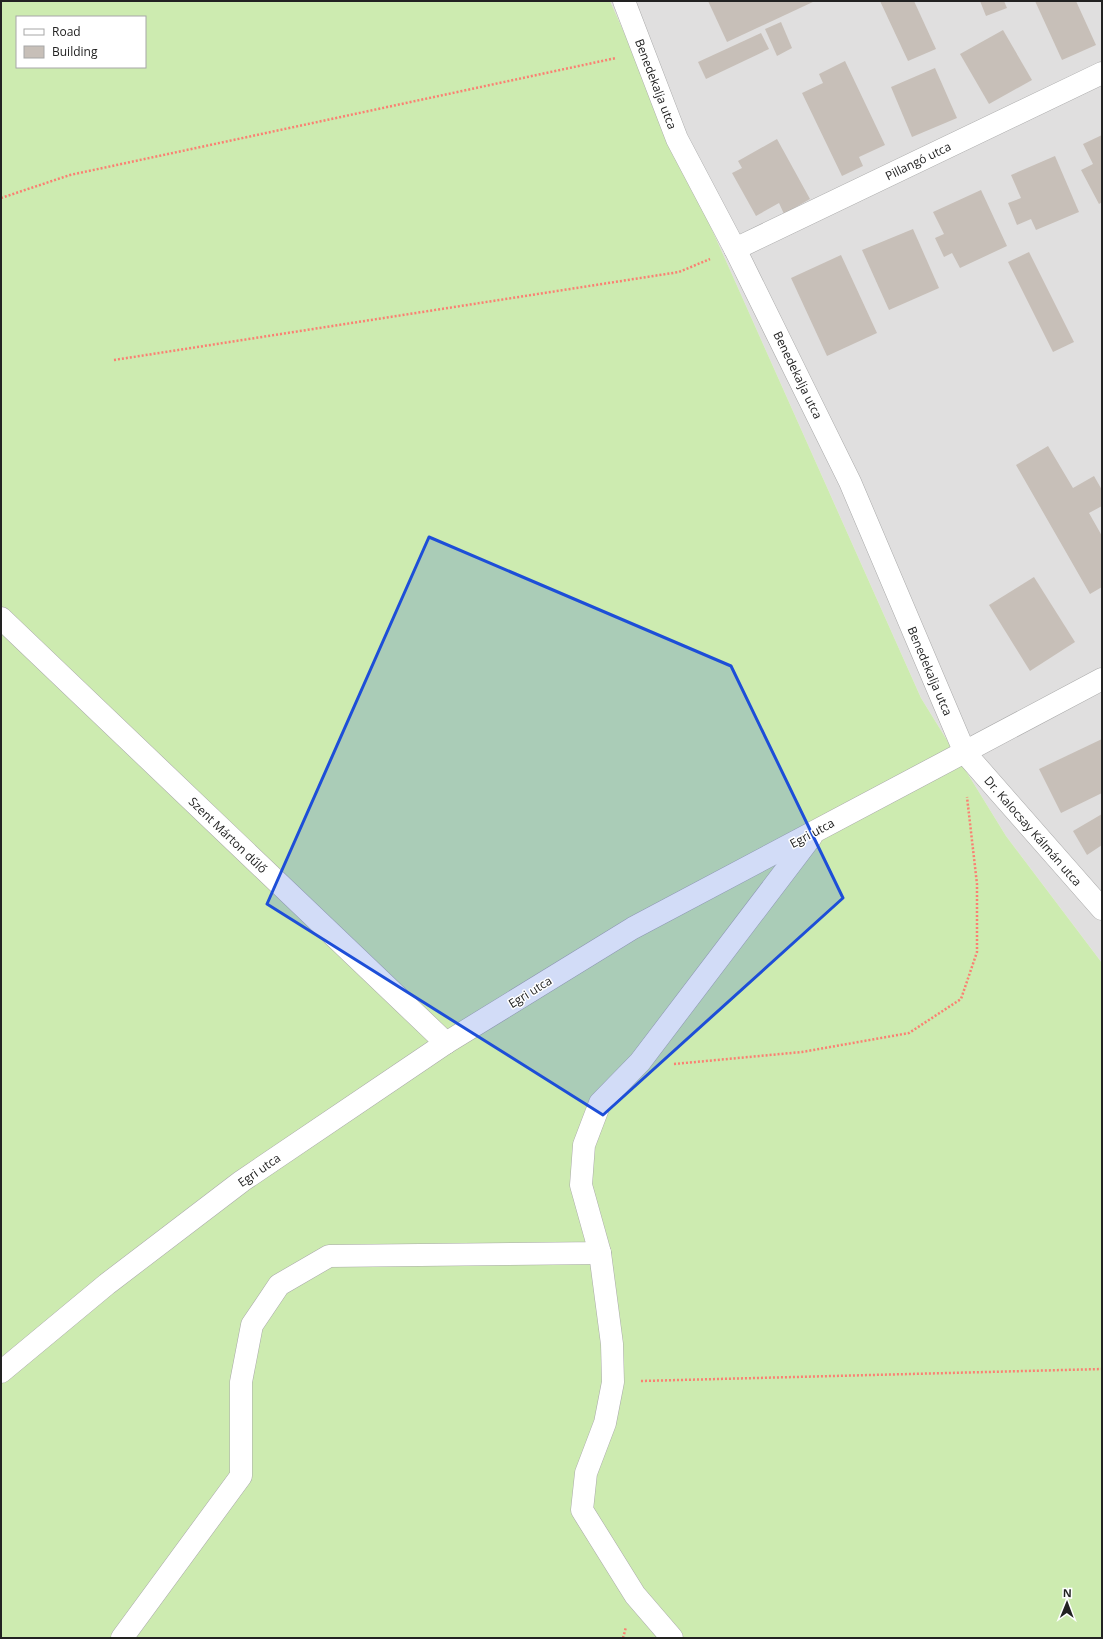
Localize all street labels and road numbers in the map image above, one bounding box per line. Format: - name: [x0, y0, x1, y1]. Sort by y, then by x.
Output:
- street label: Benedekalja utca: [631, 36, 681, 132]
- street label: Pillangó utca: [882, 138, 954, 184]
- street label: Benedekalja utca: [769, 328, 827, 422]
- street label: Benedekalja utca: [904, 624, 956, 718]
- street label: Dr. Kalocsay Kálmán utca: [980, 772, 1086, 890]
- street label: Szent Márton dűlő: [185, 793, 271, 877]
- street label: Egri utca: [787, 814, 837, 852]
- street label: Egri utca: [505, 972, 555, 1012]
- street label: Egri utca: [234, 1149, 284, 1191]

